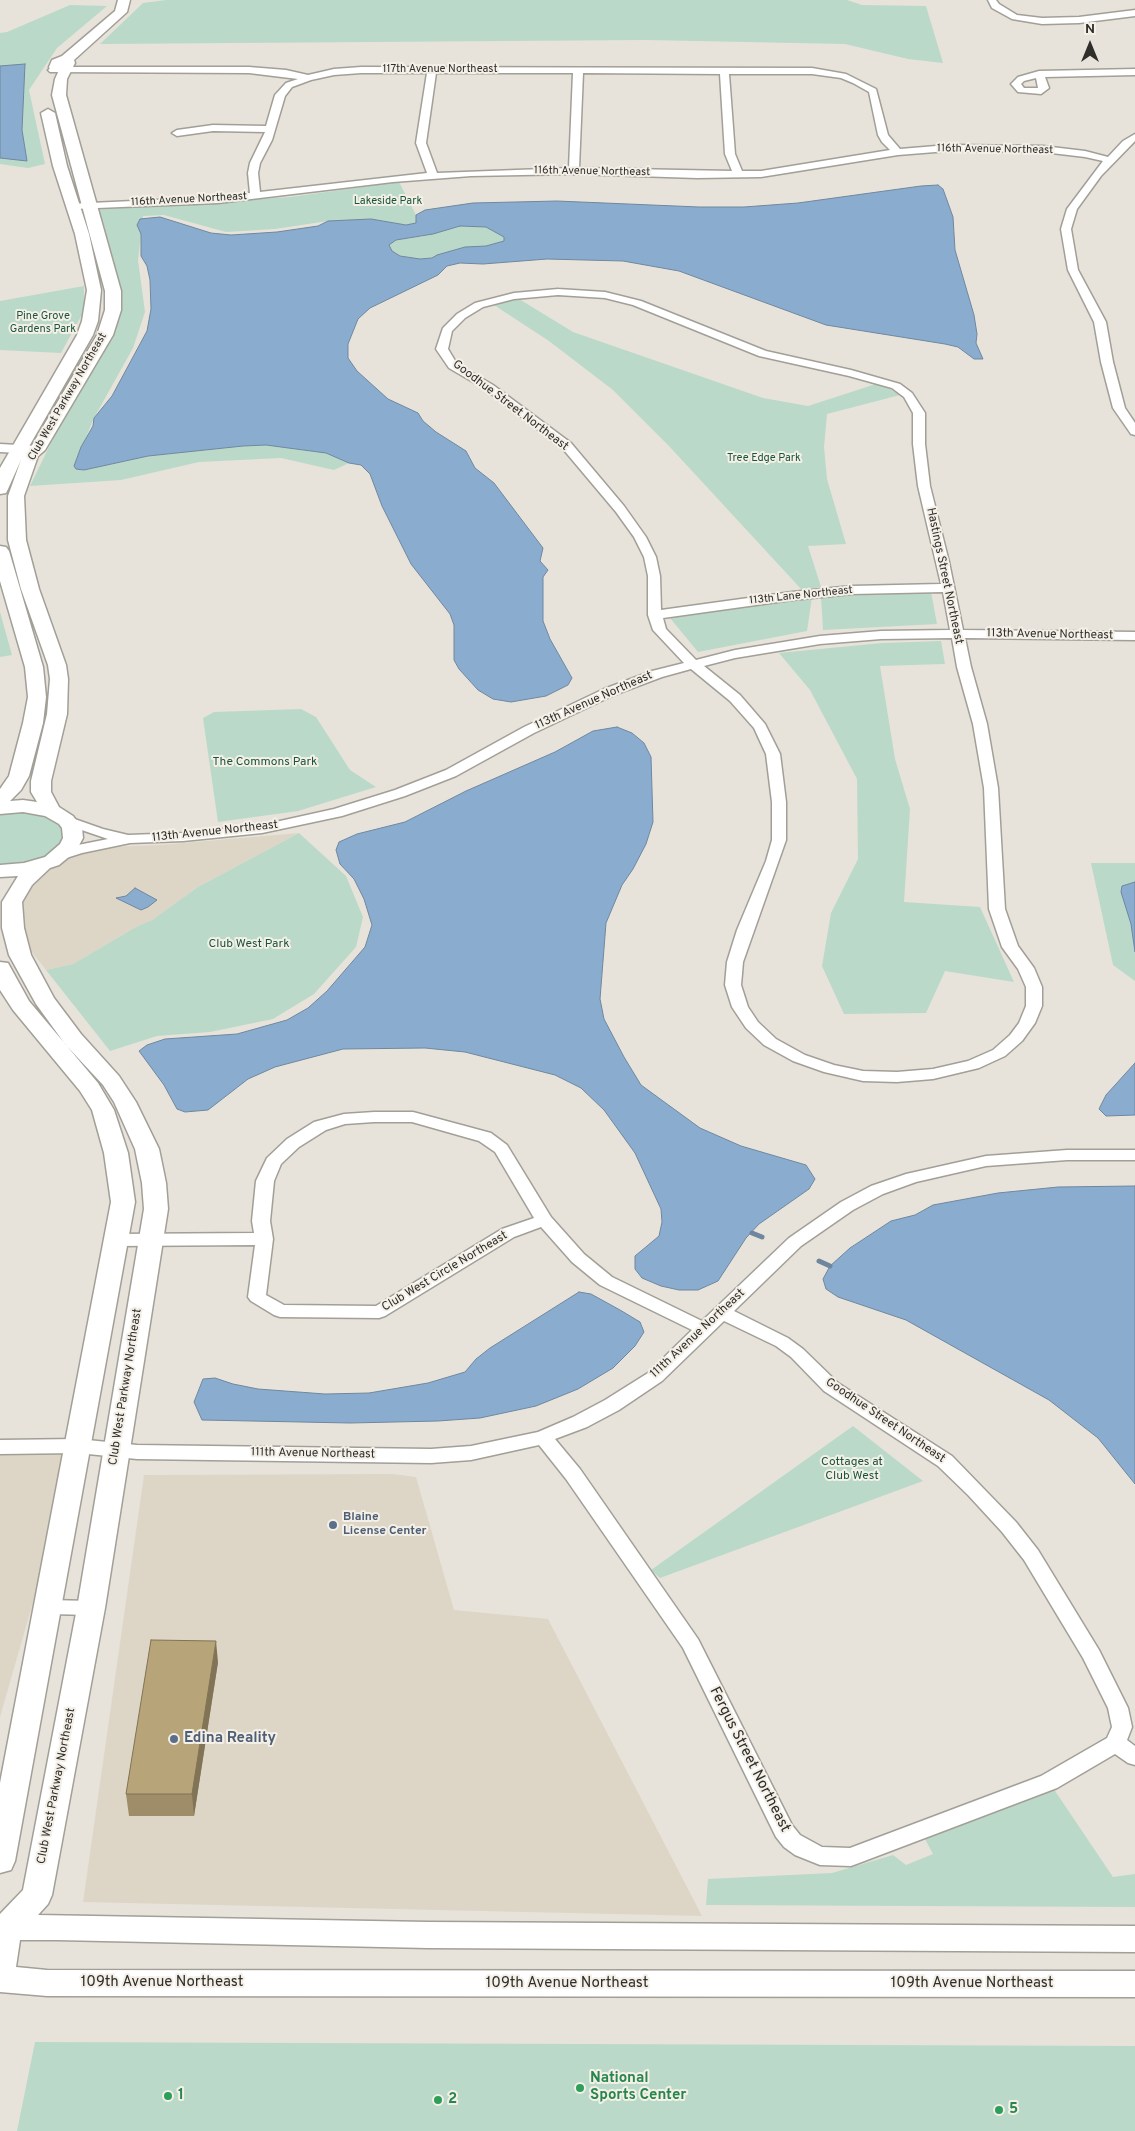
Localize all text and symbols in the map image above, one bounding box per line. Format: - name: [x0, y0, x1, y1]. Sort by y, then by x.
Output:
- north arrow: [1065, 20, 1115, 70]
- text: N: [1085, 21, 1095, 38]
- street label: 117th Avenue Northeast: [382, 63, 498, 77]
- street label: 116th Avenue Northeast: [937, 142, 1053, 158]
- street label: 116th Avenue Northeast: [534, 164, 650, 180]
- street label: 116th Avenue Northeast: [131, 190, 247, 210]
- park label: Lakeside Park: [354, 195, 422, 209]
- park label: Pine Grove Gardens Park: [10, 310, 76, 336]
- street label: Club West Parkway Northeast: [26, 331, 110, 463]
- street label: Goodhue Street Northeast: [449, 358, 571, 454]
- park label: Tree Edge Park: [727, 452, 801, 466]
- street label: Hastings Street Northeast: [922, 506, 966, 646]
- street label: 113th Lane Northeast: [749, 584, 853, 608]
- street label: 113th Avenue Northeast: [987, 627, 1113, 643]
- street label: 113th Avenue Northeast: [533, 669, 655, 733]
- park label: The Commons Park: [213, 756, 317, 770]
- street label: 113th Avenue Northeast: [151, 818, 279, 846]
- park label: Club West Park: [208, 938, 290, 952]
- street label: Club West Circle Northeast: [380, 1229, 510, 1315]
- street label: 111th Avenue Northeast: [648, 1286, 748, 1382]
- street label: Club West Parkway Northeast: [106, 1307, 146, 1467]
- street label: Goodhue Street Northeast: [822, 1376, 948, 1466]
- street label: 111th Avenue Northeast: [251, 1446, 375, 1462]
- park label: Cottages at Club West: [821, 1456, 883, 1484]
- place label: Blaine License Center: [343, 1511, 427, 1539]
- marker: Blaine License Center: [327, 1519, 339, 1531]
- street label: Fergus Street Northeast: [705, 1684, 793, 1836]
- street label: Club West Parkway Northeast: [35, 1707, 79, 1865]
- place label: Edina Reality: [184, 1730, 276, 1748]
- marker: Edina Reality: [168, 1733, 180, 1745]
- street label: 109th Avenue Northeast: [81, 1974, 243, 1992]
- street label: 109th Avenue Northeast: [486, 1975, 648, 1993]
- street label: 109th Avenue Northeast: [891, 1975, 1053, 1993]
- place label: National Sports Center: [590, 2070, 687, 2105]
- marker: National Sports Center: [574, 2082, 586, 2094]
- place label: 1: [178, 2087, 184, 2105]
- marker: 1: [162, 2090, 174, 2102]
- place label: 2: [448, 2091, 457, 2109]
- marker: 2: [432, 2094, 444, 2106]
- place label: 5: [1009, 2101, 1018, 2119]
- marker: 5: [993, 2104, 1005, 2116]

